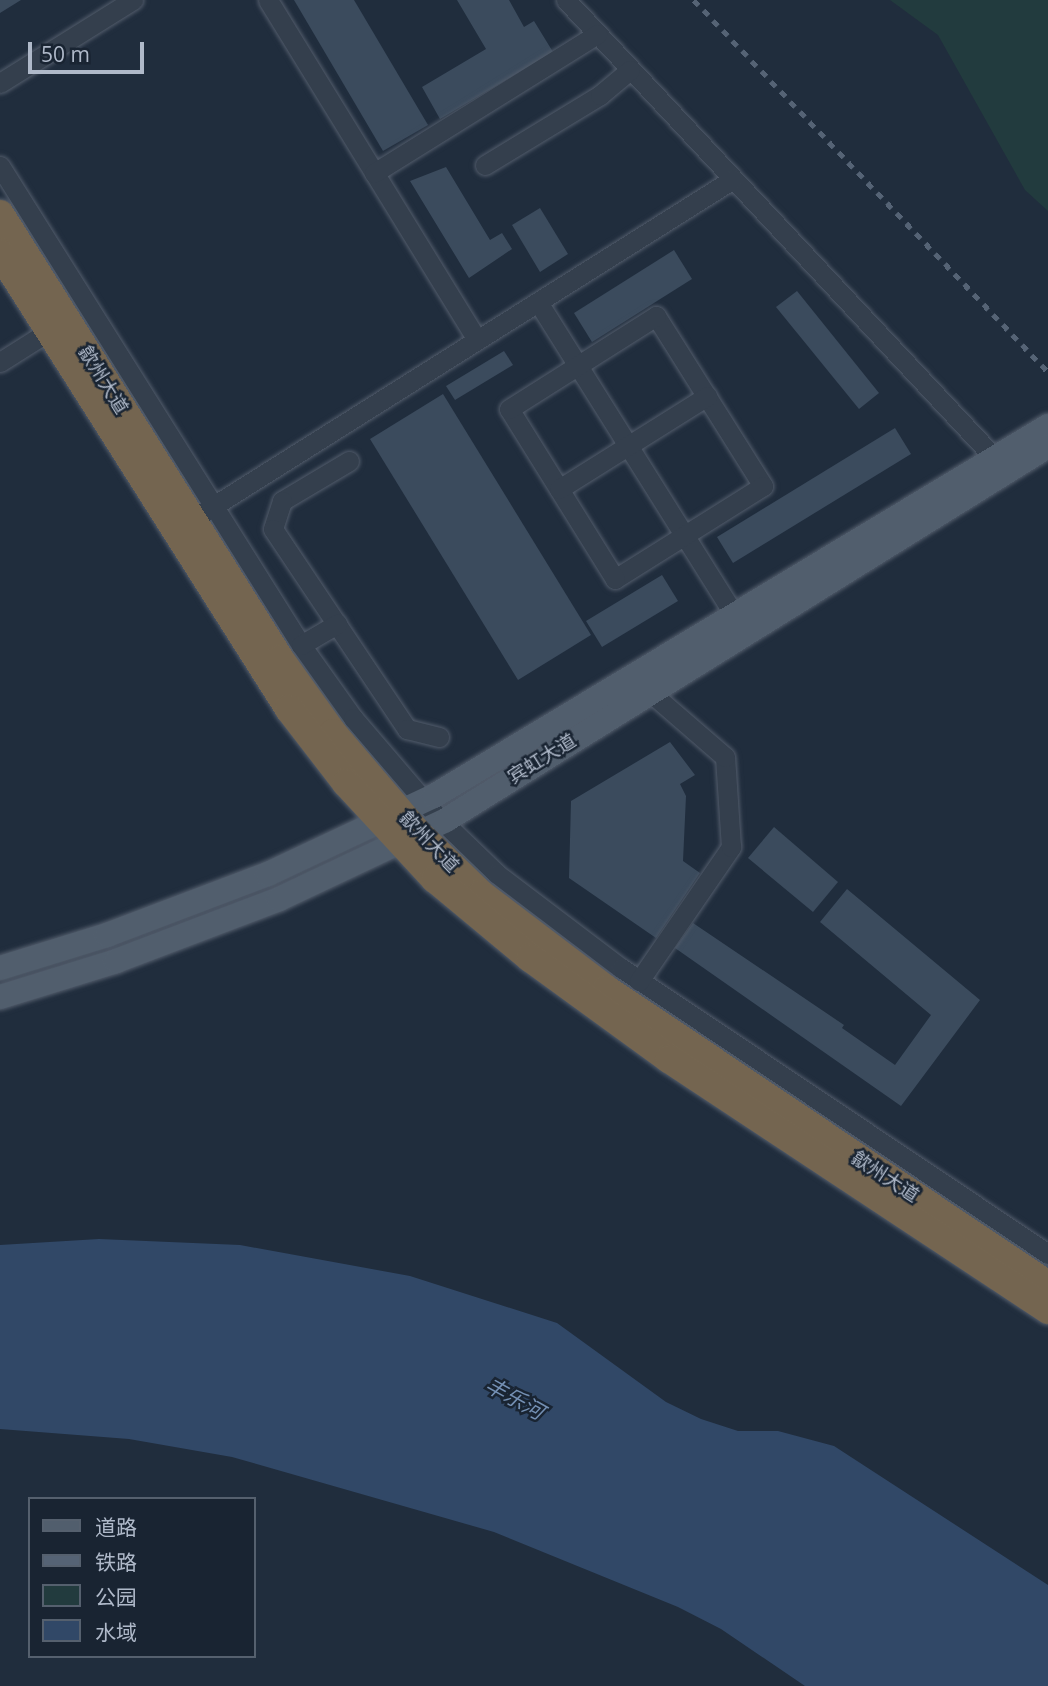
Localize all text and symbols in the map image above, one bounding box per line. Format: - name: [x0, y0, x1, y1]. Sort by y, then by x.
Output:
- scale bar: [32, 28, 147, 72]
- text: 50 m: [41, 40, 90, 68]
- street label: 歙州大道: [73, 342, 133, 418]
- street label: 宾虹大道: [504, 729, 580, 789]
- street label: 歙州大道: [394, 807, 464, 877]
- street label: 歙州大道: [847, 1147, 923, 1207]
- water label: 丰乐河: [481, 1372, 549, 1424]
- legend: [28, 1497, 256, 1658]
- text: 道路: [95, 1513, 137, 1541]
- text: 铁路: [95, 1548, 137, 1576]
- text: 公园: [95, 1583, 137, 1611]
- text: 水域: [95, 1618, 137, 1646]

